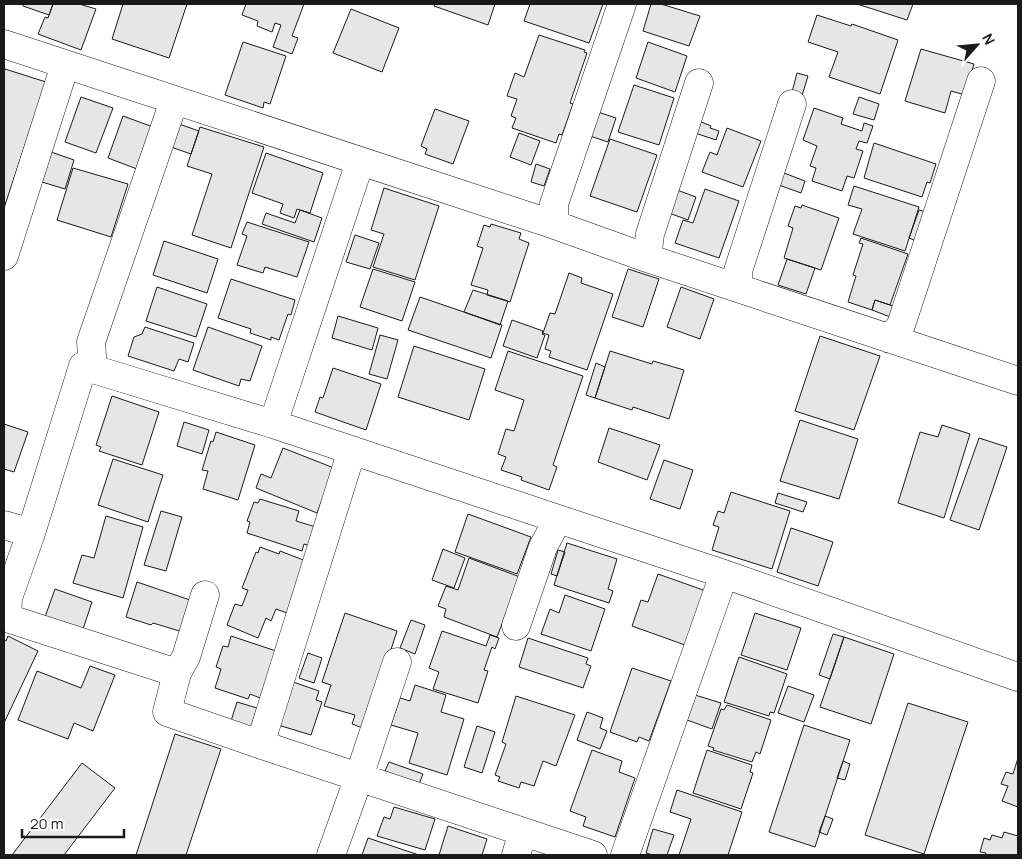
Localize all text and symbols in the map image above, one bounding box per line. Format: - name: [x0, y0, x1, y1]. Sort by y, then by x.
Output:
- north arrow: [952, 20, 1002, 70]
- text: N: [978, 30, 1000, 48]
- scale bar: [22, 806, 125, 838]
- text: 20 m: [30, 813, 63, 834]

